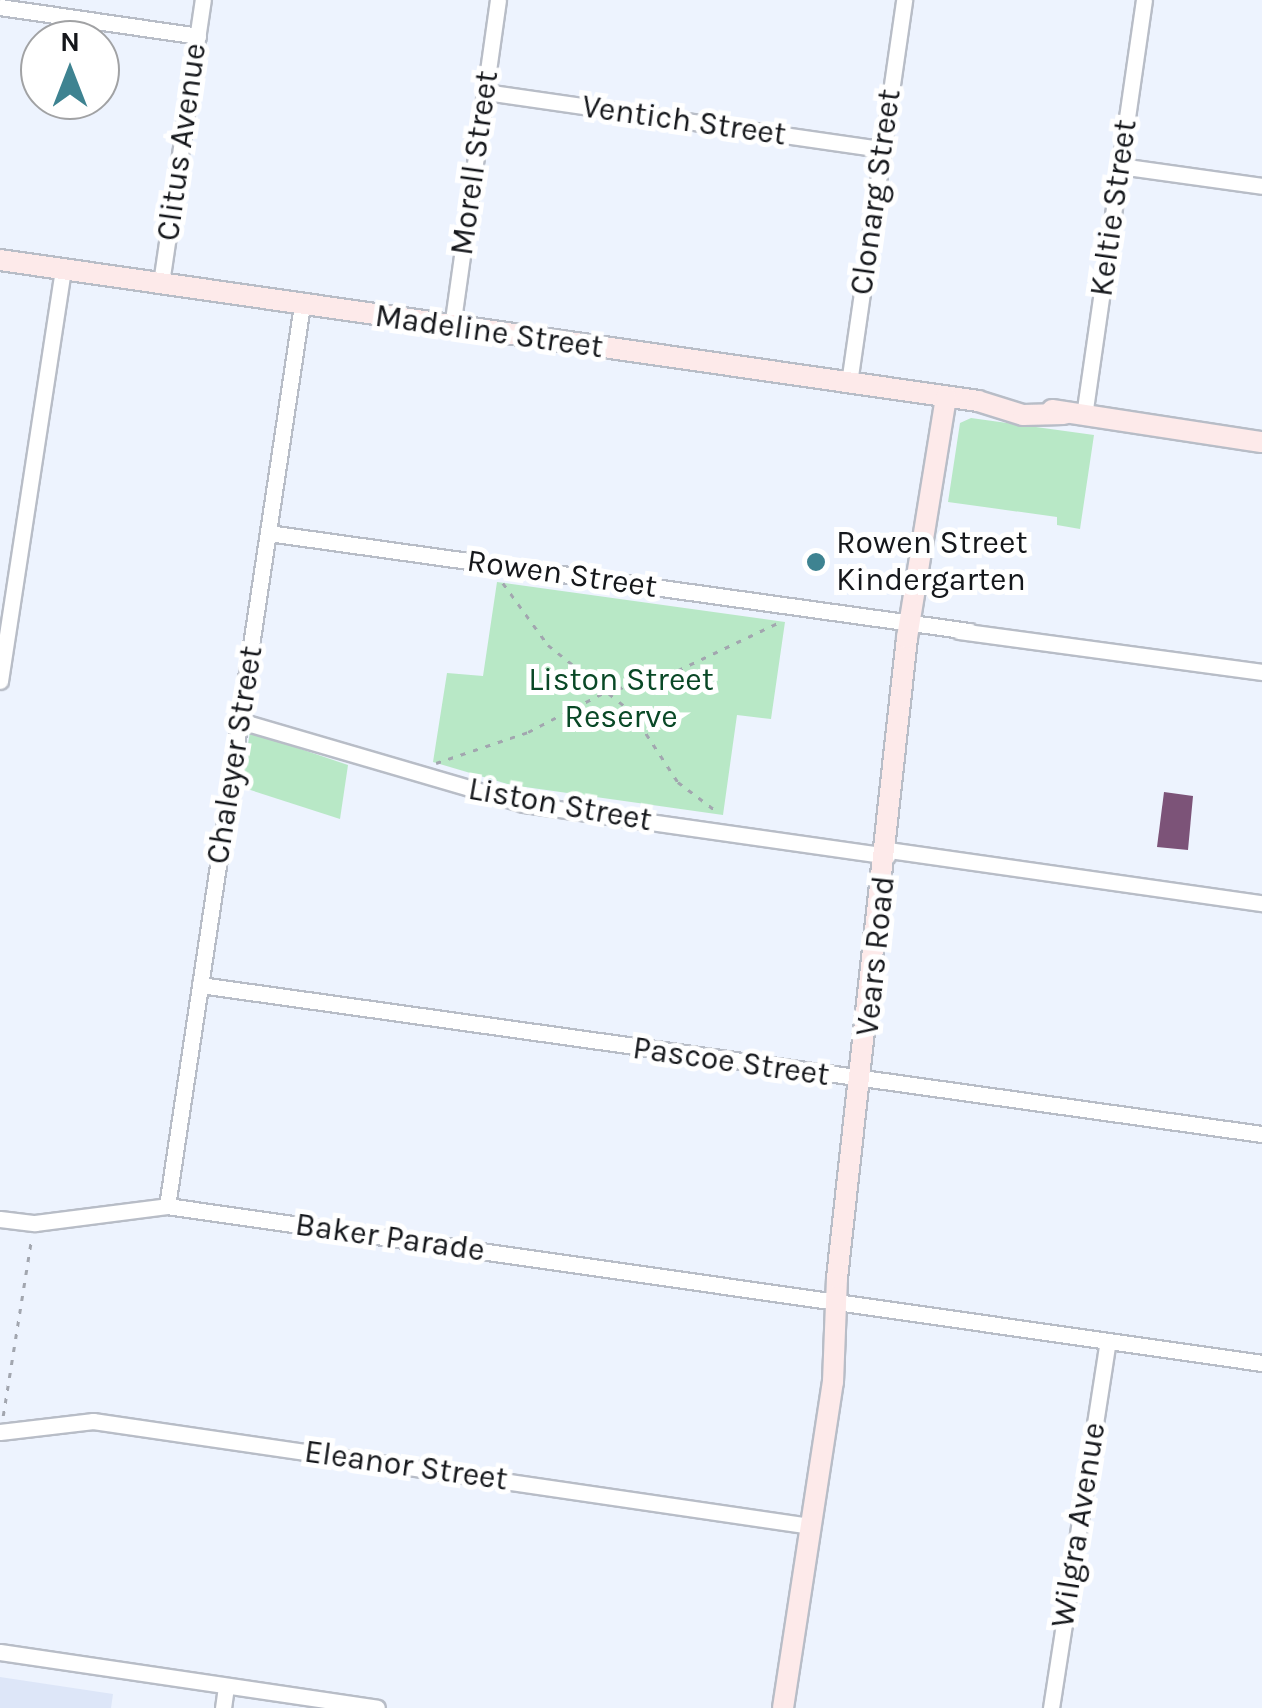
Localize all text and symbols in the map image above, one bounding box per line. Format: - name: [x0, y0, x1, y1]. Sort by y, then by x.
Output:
- north arrow: [20, 20, 120, 120]
- text: N: [60, 25, 80, 58]
- street label: Clitus Avenue: [149, 41, 215, 243]
- street label: Morell Street: [443, 68, 507, 258]
- street label: Clonarg Street: [843, 87, 909, 297]
- street label: Ventich Street: [580, 88, 788, 154]
- street label: Keltie Street: [1083, 117, 1145, 299]
- street label: Madeline Street: [373, 297, 605, 367]
- place label: Rowen Street Kindergarten: [836, 525, 1027, 600]
- street label: Rowen Street: [465, 542, 659, 606]
- marker: Rowen Street Kindergarten: [805, 551, 827, 573]
- street label: Chaleyer Street: [199, 643, 271, 867]
- park label: Liston Street Reserve: [528, 662, 714, 737]
- street label: Liston Street: [465, 770, 655, 840]
- street label: Vears Road: [849, 874, 903, 1038]
- street label: Pascoe Street: [630, 1029, 832, 1095]
- street label: Baker Parade: [293, 1206, 487, 1270]
- street label: Wilgra Avenue: [1044, 1420, 1114, 1630]
- street label: Eleanor Street: [302, 1433, 510, 1499]

